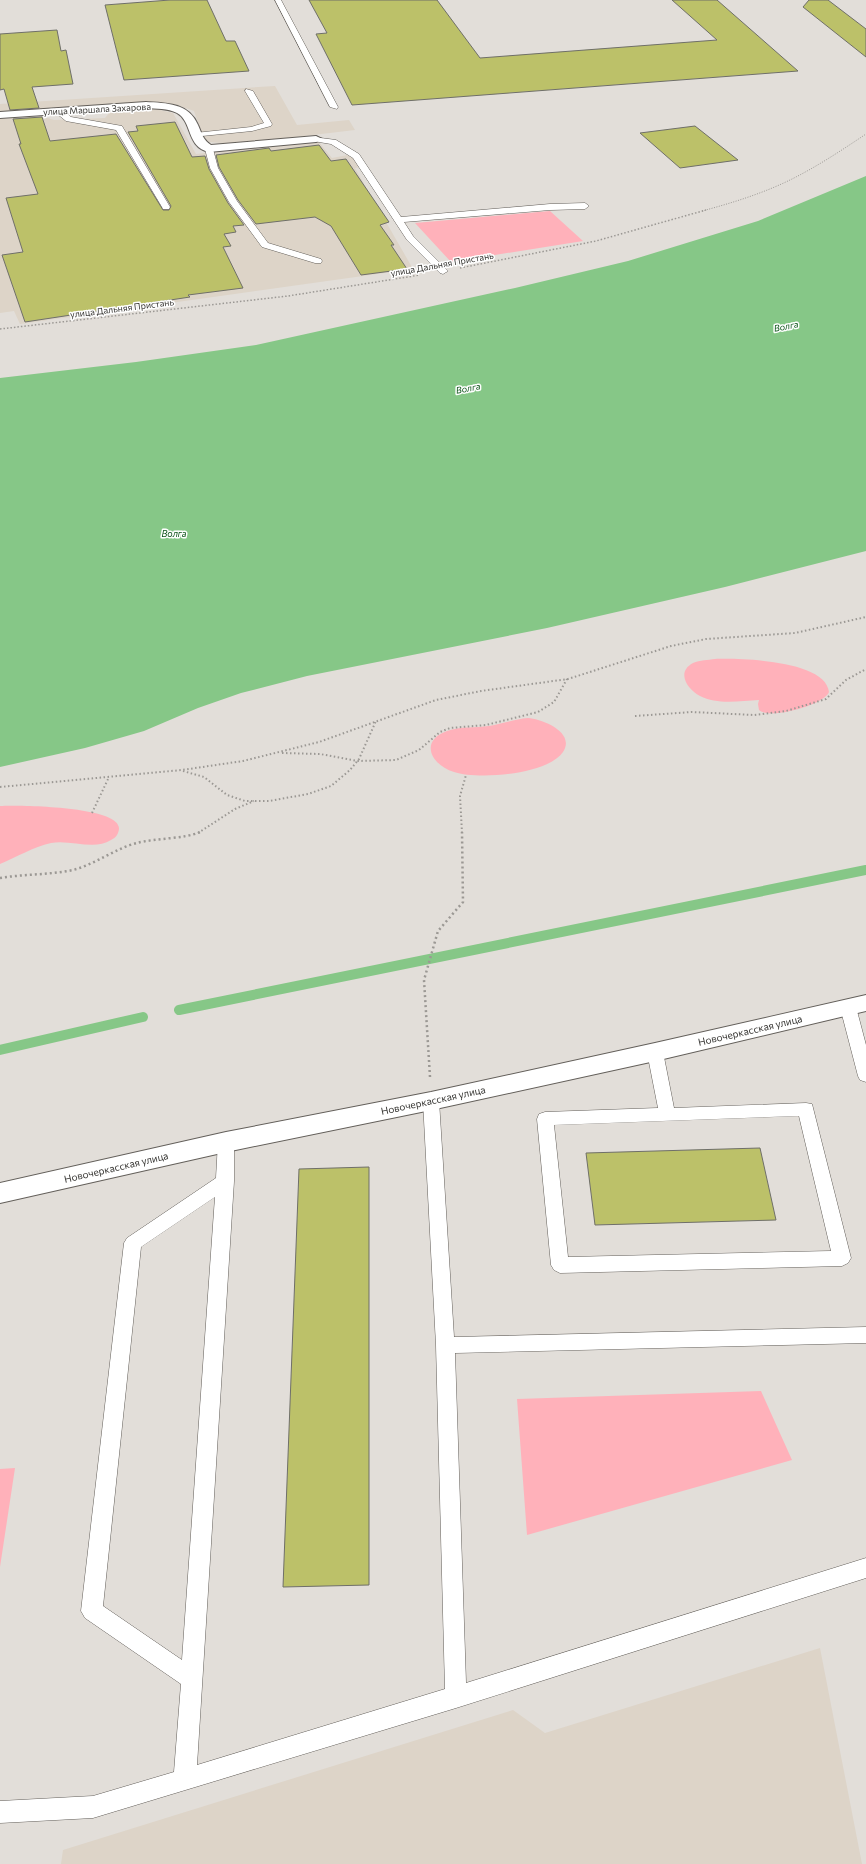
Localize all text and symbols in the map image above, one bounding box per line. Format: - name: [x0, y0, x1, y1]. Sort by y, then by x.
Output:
- street label: улица Маршала Захарова: [43, 101, 151, 117]
- street label: улица Дальняя Пристань: [390, 249, 495, 278]
- street label: улица Дальняя Пристань: [70, 296, 175, 320]
- water label: Волга: [773, 318, 800, 334]
- water label: Волга: [455, 380, 482, 396]
- water label: Волга: [162, 528, 187, 539]
- street label: Новочеркасская улица: [697, 1012, 803, 1048]
- street label: Новочеркасская улица: [380, 1083, 486, 1117]
- street label: Новочеркасская улица: [63, 1149, 169, 1185]

